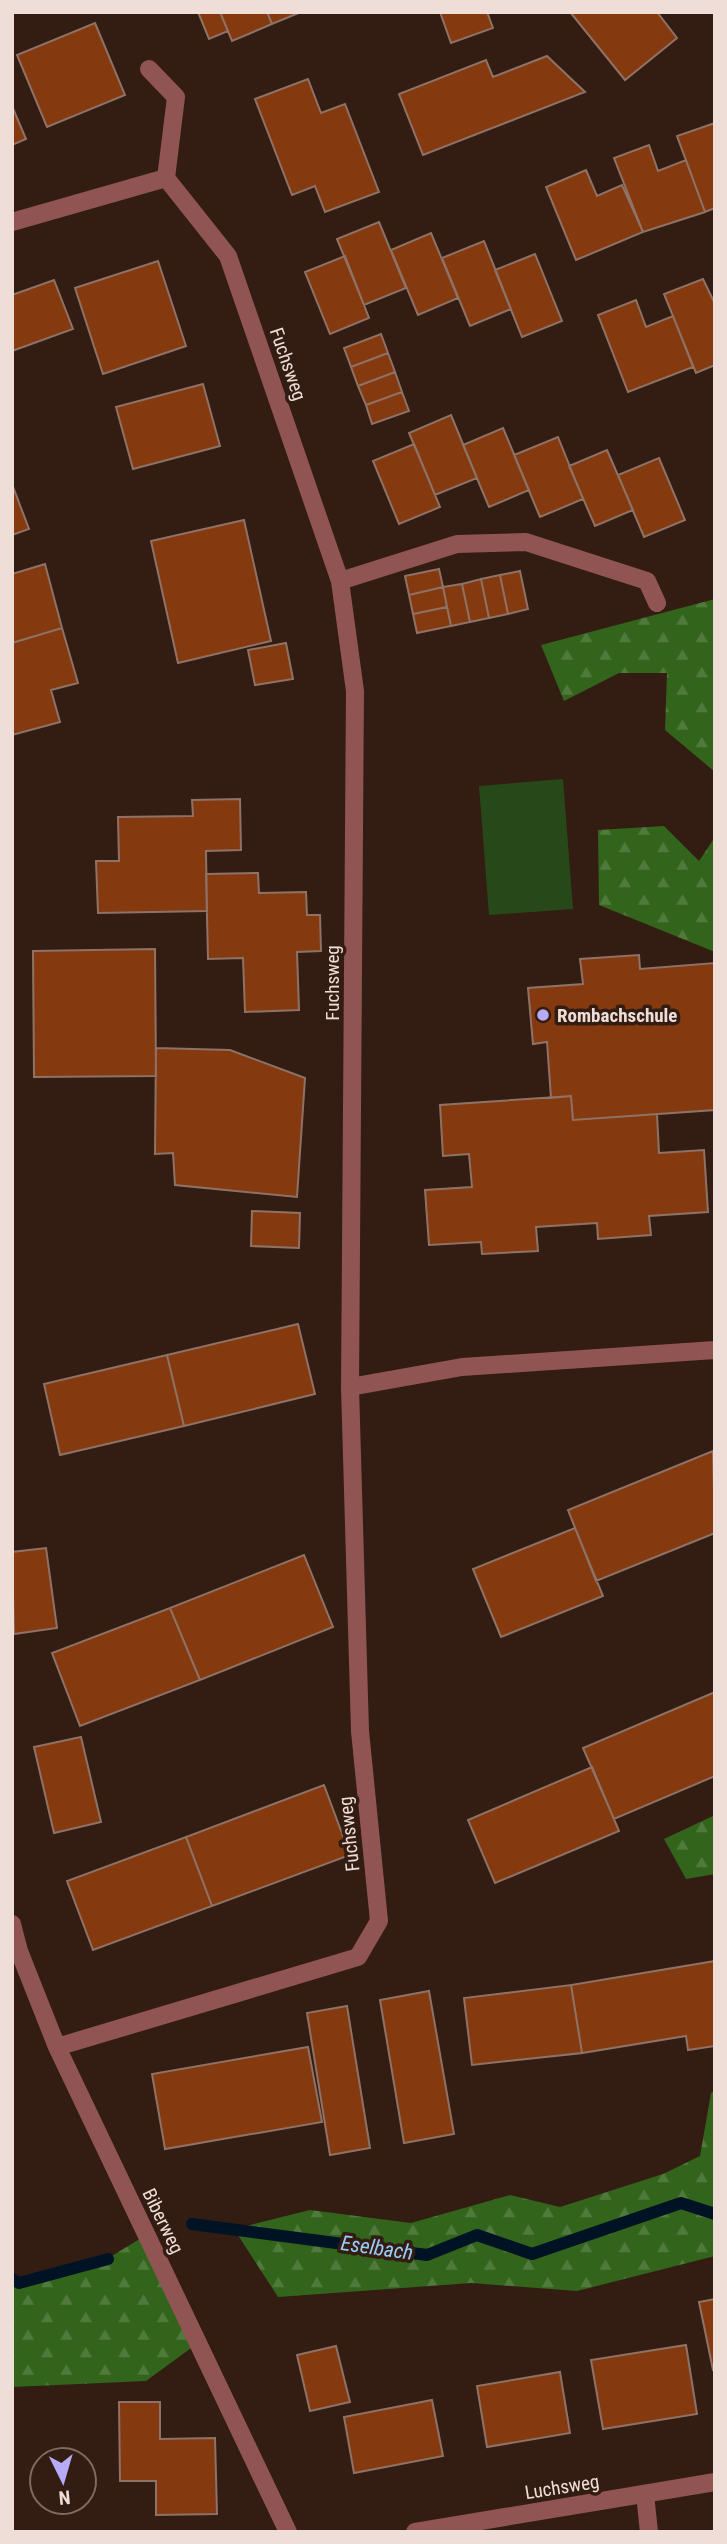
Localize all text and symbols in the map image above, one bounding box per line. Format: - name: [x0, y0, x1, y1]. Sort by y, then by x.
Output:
- street label: Fuchsweg: [265, 325, 311, 403]
- street label: Fuchsweg: [321, 945, 344, 1021]
- place label: Rombachschule: [557, 1004, 677, 1027]
- marker: Rombachschule: [535, 1007, 551, 1023]
- street label: Fuchsweg: [334, 1795, 364, 1873]
- street label: Biberweg: [137, 2185, 189, 2257]
- water label: Eselbach: [339, 2231, 415, 2265]
- north arrow: [28, 2446, 98, 2516]
- street label: Luchsweg: [523, 2470, 601, 2504]
- text: N: [58, 2485, 71, 2509]

